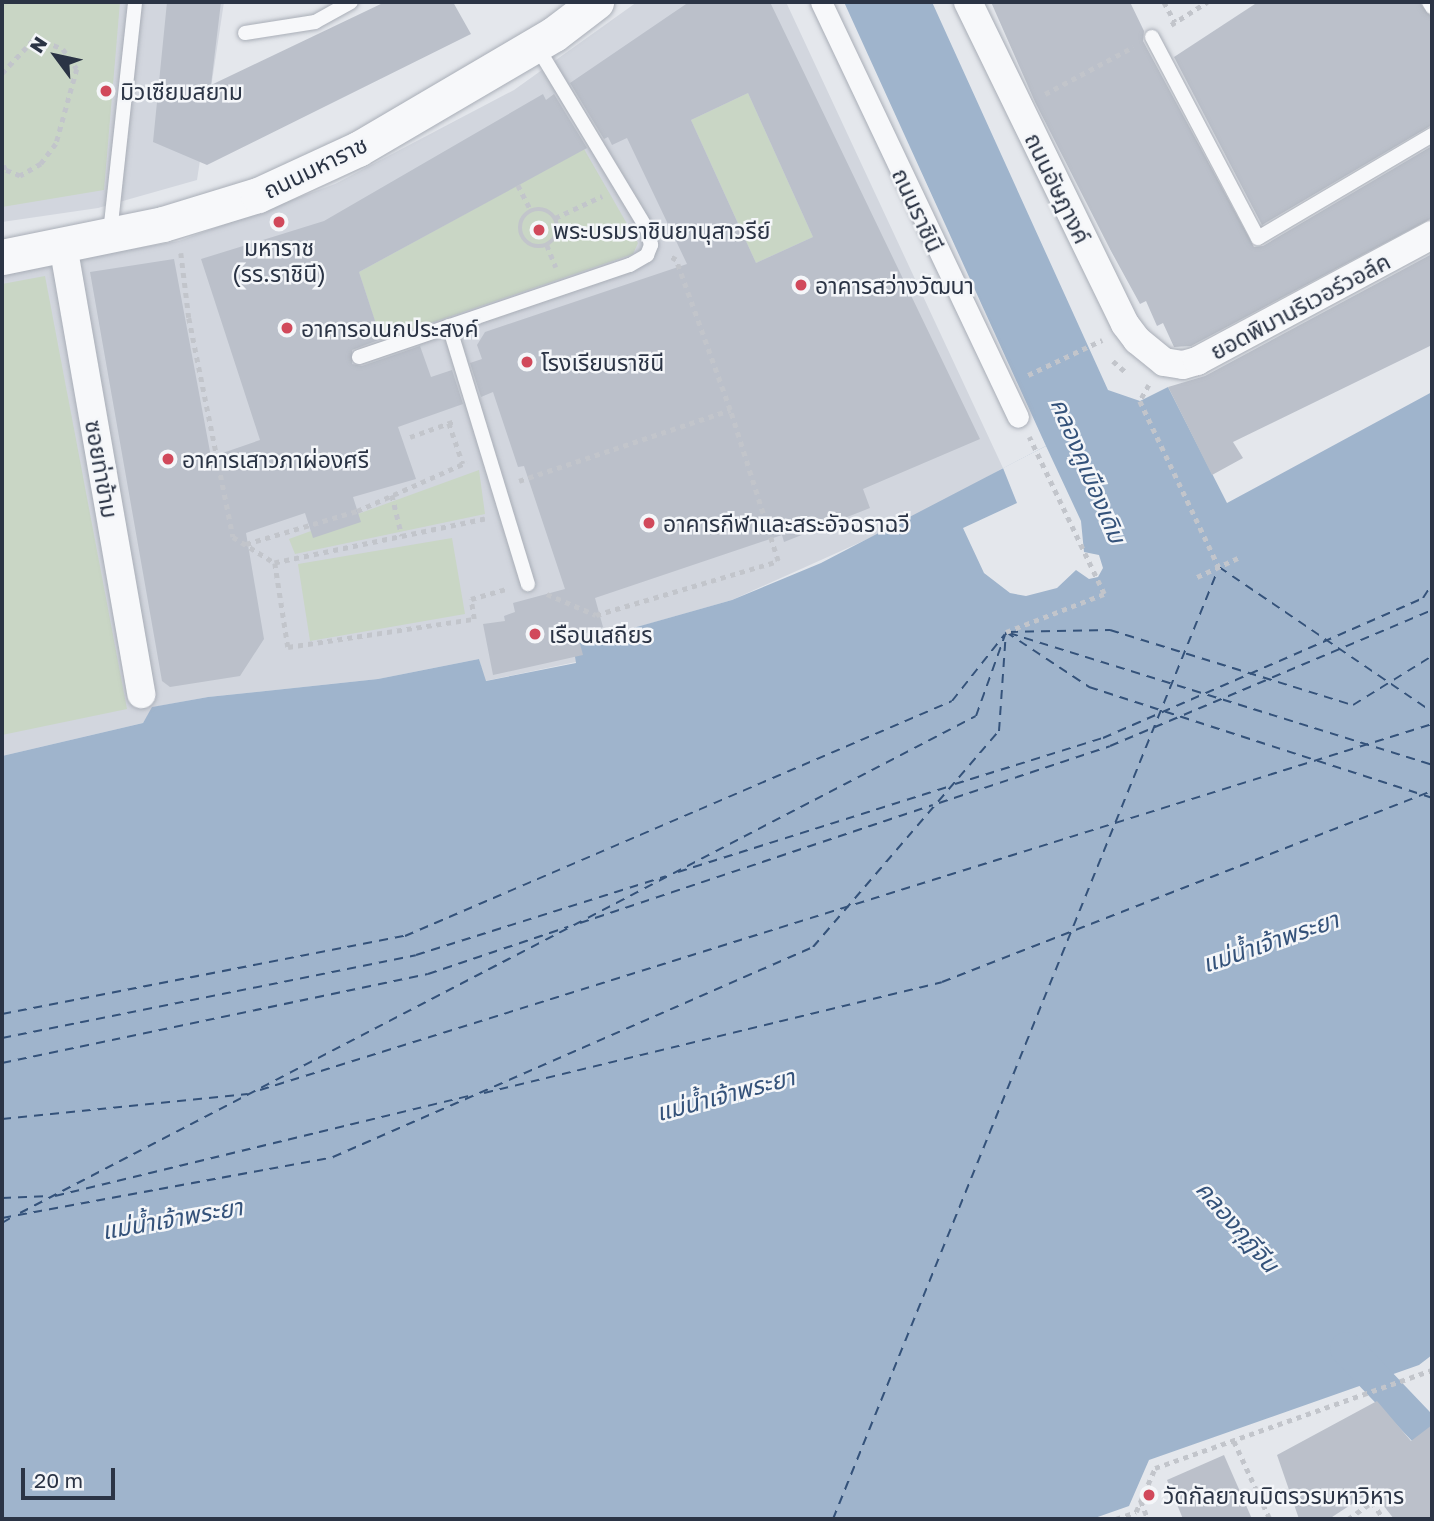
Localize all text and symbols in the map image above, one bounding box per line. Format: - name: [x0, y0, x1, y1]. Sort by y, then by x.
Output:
- north arrow: [21, 21, 91, 91]
- text: N: [24, 32, 52, 57]
- place label: มิวเซียมสยาม: [120, 77, 243, 105]
- marker: มิวเซียมสยาม: [98, 83, 114, 99]
- street label: ถนนอัษฎางค์: [1019, 128, 1097, 248]
- street label: ถนนมหาราช: [259, 130, 371, 204]
- street label: ถนนราชินี: [887, 164, 949, 256]
- marker: มหาราช (รร.ราชินี): [271, 214, 287, 230]
- place label: พระบรมราชินยานุสาวรีย์: [553, 216, 770, 244]
- marker: พระบรมราชินยานุสาวรีย์: [531, 222, 547, 238]
- place label: มหาราช (รร.ราชินี): [232, 233, 326, 287]
- street label: ยอดพิมานริเวอร์วอล์ค: [1205, 247, 1395, 365]
- place label: อาคารสว่างวัฒนา: [815, 271, 974, 299]
- marker: อาคารสว่างวัฒนา: [793, 277, 809, 293]
- place label: อาคารอเนกประสงค์: [301, 314, 479, 342]
- marker: อาคารอเนกประสงค์: [279, 320, 295, 336]
- place label: โรงเรียนราชินี: [541, 348, 664, 376]
- marker: โรงเรียนราชินี: [519, 354, 535, 370]
- water label: คลองคูเมืองเดิม: [1046, 393, 1132, 547]
- street label: ซอยท่าข้าม: [80, 418, 124, 520]
- place label: อาคารเสาวภาผ่องศรี: [182, 445, 369, 473]
- marker: อาคารเสาวภาผ่องศรี: [160, 451, 176, 467]
- place label: อาคารกีฬาและสระอัจฉราฉวี: [663, 509, 910, 537]
- marker: อาคารกีฬาและสระอัจฉราฉวี: [641, 515, 657, 531]
- place label: เรือนเสถียร: [549, 620, 653, 648]
- marker: เรือนเสถียร: [527, 626, 543, 642]
- water label: แม่น้ำเจ้าพระยา: [1198, 904, 1342, 978]
- water label: แม่น้ำเจ้าพระยา: [653, 1062, 797, 1126]
- water label: คลองกุฎีจีน: [1191, 1174, 1285, 1278]
- water label: แม่น้ำเจ้าพระยา: [99, 1191, 245, 1245]
- scale bar: [24, 1454, 119, 1498]
- text: 20 m: [34, 1467, 83, 1493]
- place label: วัดกัลยาณมิตรวรมหาวิหาร: [1163, 1481, 1404, 1509]
- marker: วัดกัลยาณมิตรวรมหาวิหาร: [1141, 1487, 1157, 1503]

